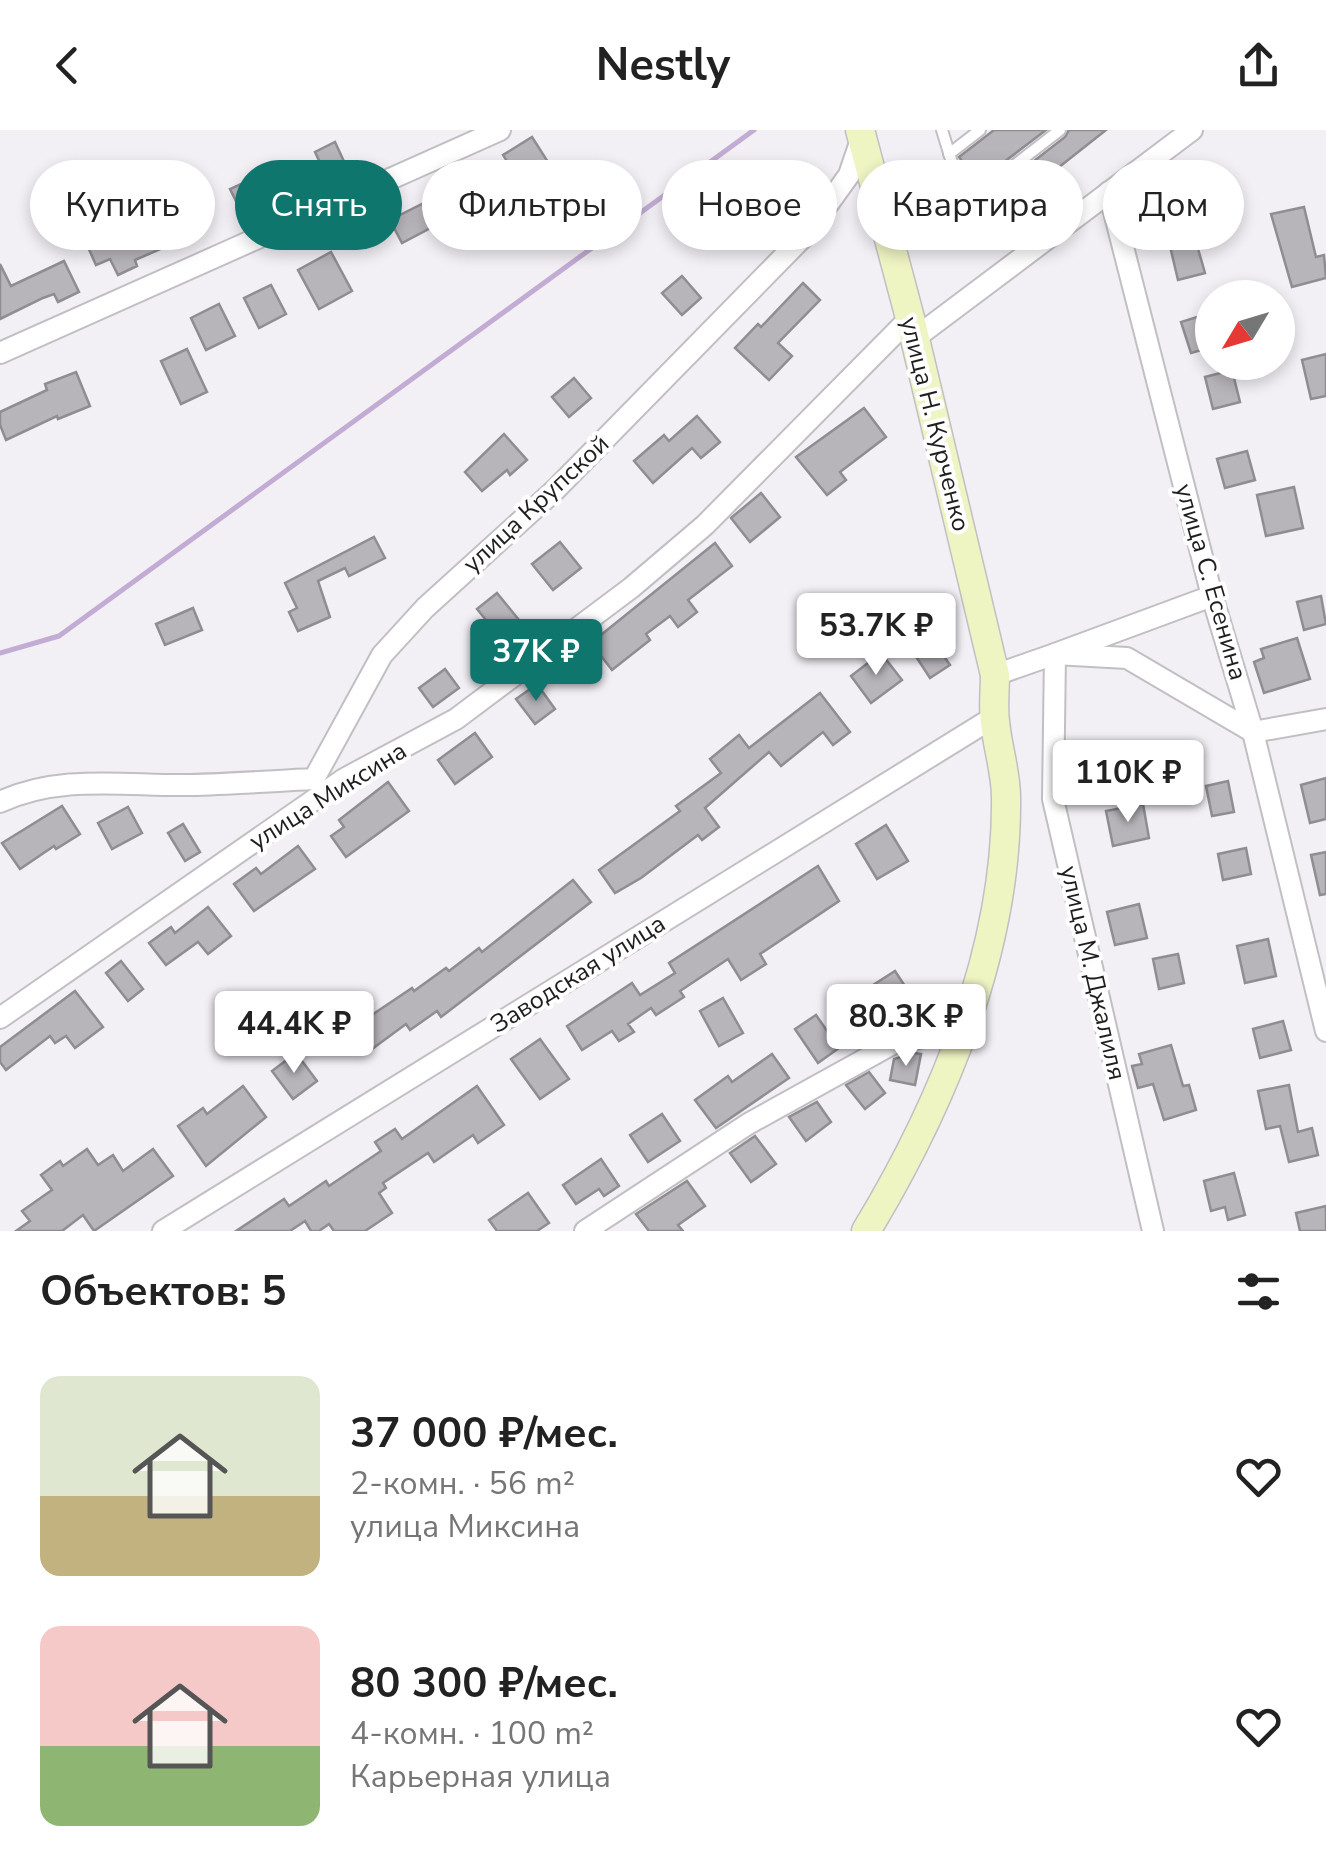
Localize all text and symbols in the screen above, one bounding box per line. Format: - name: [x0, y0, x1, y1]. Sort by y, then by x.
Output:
- text: Nestly: [596, 35, 730, 96]
- icon: back: [40, 38, 95, 93]
- icon: share: [1231, 38, 1286, 93]
- chip: Купить: [30, 160, 215, 250]
- chip: Снять: [235, 160, 402, 250]
- chip: Фильтры: [422, 160, 642, 250]
- chip: Новое: [662, 160, 837, 250]
- chip: Квартира: [857, 160, 1083, 250]
- chip: Дом: [1103, 160, 1244, 250]
- north arrow: [1195, 280, 1295, 380]
- map controls: [1195, 280, 1295, 380]
- street label: улица Н. Курченко: [892, 313, 978, 535]
- street label: улица Крупской: [456, 427, 616, 581]
- street label: улица С. Есенина: [1167, 480, 1255, 684]
- pin: 53.7K ₽: [784, 593, 968, 678]
- text: 53.7K ₽: [819, 604, 933, 647]
- pin: 37K ₽: [466, 619, 606, 704]
- text: 37K ₽: [492, 630, 580, 673]
- street label: улица Миксина: [243, 734, 413, 858]
- pin: 110K ₽: [1047, 740, 1209, 825]
- text: 110K ₽: [1075, 751, 1181, 794]
- street label: улица М. Джалиля: [1052, 862, 1134, 1084]
- street label: Заводская улица: [484, 907, 672, 1041]
- pin: 80.3K ₽: [814, 984, 998, 1069]
- pin: 44.4K ₽: [202, 991, 386, 1076]
- text: 80.3K ₽: [849, 995, 963, 1038]
- text: 44.4K ₽: [237, 1002, 351, 1045]
- text: Объектов: 5: [40, 1263, 286, 1320]
- icon: filters: [1231, 1264, 1286, 1319]
- text: 37 000 ₽/мес.: [350, 1405, 618, 1462]
- icon: home: [120, 1416, 240, 1536]
- icon: heart: [1231, 1449, 1286, 1504]
- text: 2-комн. · 56 m²: [350, 1462, 575, 1505]
- text: улица Миксина: [350, 1505, 580, 1548]
- text: 80 300 ₽/мес.: [350, 1655, 618, 1712]
- icon: home: [120, 1666, 240, 1786]
- icon: heart: [1231, 1699, 1286, 1754]
- text: 4-комн. · 100 m²: [350, 1712, 594, 1755]
- text: Карьерная улица: [350, 1755, 611, 1798]

